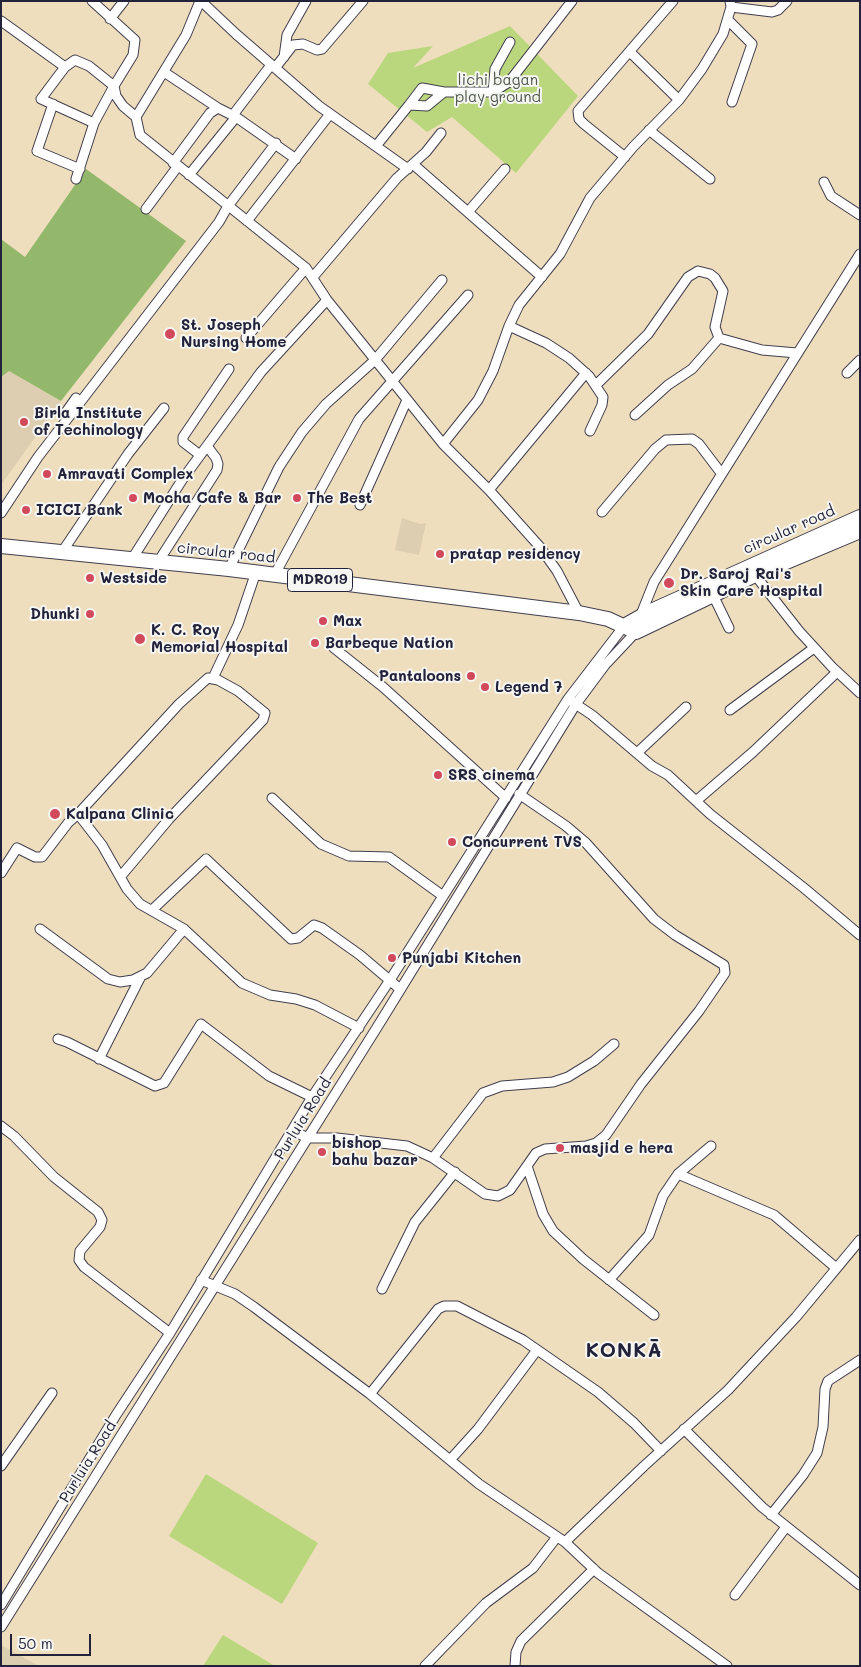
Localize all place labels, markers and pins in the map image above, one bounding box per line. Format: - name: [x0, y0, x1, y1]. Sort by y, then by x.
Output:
- place label: St. Joseph Nursing Home: [181, 316, 286, 351]
- marker: St. Joseph Nursing Home: [163, 327, 177, 341]
- place label: Birla Institute of Techinology: [34, 404, 143, 439]
- marker: Birla Institute of Techinology: [18, 416, 30, 428]
- place label: Amravati Complex: [57, 465, 193, 483]
- marker: Amravati Complex: [41, 468, 53, 480]
- place label: Mocha Cafe & Bar: [143, 489, 281, 507]
- place label: The Best: [307, 489, 372, 507]
- marker: Mocha Cafe & Bar: [127, 492, 139, 504]
- marker: The Best: [291, 492, 303, 504]
- place label: ICICI Bank: [36, 501, 123, 519]
- marker: ICICI Bank: [20, 504, 32, 516]
- place label: pratap residency: [450, 545, 581, 563]
- marker: pratap residency: [434, 548, 446, 560]
- place label: Dr. Saroj Rai's Skin Care Hospital: [680, 565, 822, 600]
- place label: Westside: [100, 569, 167, 587]
- marker: Westside: [84, 572, 96, 584]
- marker: Dr. Saroj Rai's Skin Care Hospital: [662, 576, 676, 590]
- place label: Dhunki: [30, 605, 80, 623]
- marker: Dhunki: [84, 608, 96, 620]
- place label: Max: [333, 612, 362, 630]
- marker: Max: [317, 615, 329, 627]
- place label: K. C. Roy Memorial Hospital: [151, 621, 288, 656]
- marker: K. C. Roy Memorial Hospital: [133, 632, 147, 646]
- place label: Barbeque Nation: [325, 634, 453, 652]
- marker: Barbeque Nation: [309, 637, 321, 649]
- place label: Pantaloons: [379, 667, 461, 685]
- marker: Pantaloons: [465, 670, 477, 682]
- place label: Legend 7: [495, 678, 562, 696]
- marker: Legend 7: [479, 681, 491, 693]
- place label: SRS cinema: [448, 766, 535, 784]
- marker: SRS cinema: [432, 769, 444, 781]
- place label: Kalpana Clinic: [66, 805, 174, 823]
- marker: Kalpana Clinic: [48, 807, 62, 821]
- place label: Concurrent TVS: [462, 833, 582, 851]
- marker: Concurrent TVS: [446, 836, 458, 848]
- place label: Punjabi Kitchen: [402, 949, 521, 967]
- marker: Punjabi Kitchen: [386, 952, 398, 964]
- place label: bishop bahu bazar: [332, 1134, 418, 1169]
- place label: masjid e hera: [570, 1139, 673, 1157]
- marker: masjid e hera: [554, 1142, 566, 1154]
- marker: bishop bahu bazar: [316, 1146, 328, 1158]

